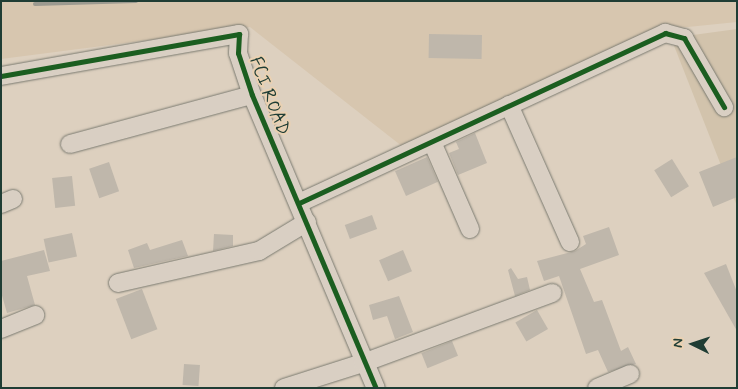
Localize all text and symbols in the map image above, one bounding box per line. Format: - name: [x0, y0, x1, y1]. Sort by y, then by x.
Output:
- street label: FCI ROAD: [245, 55, 293, 137]
- north arrow: [668, 319, 718, 369]
- text: N: [669, 338, 687, 348]

